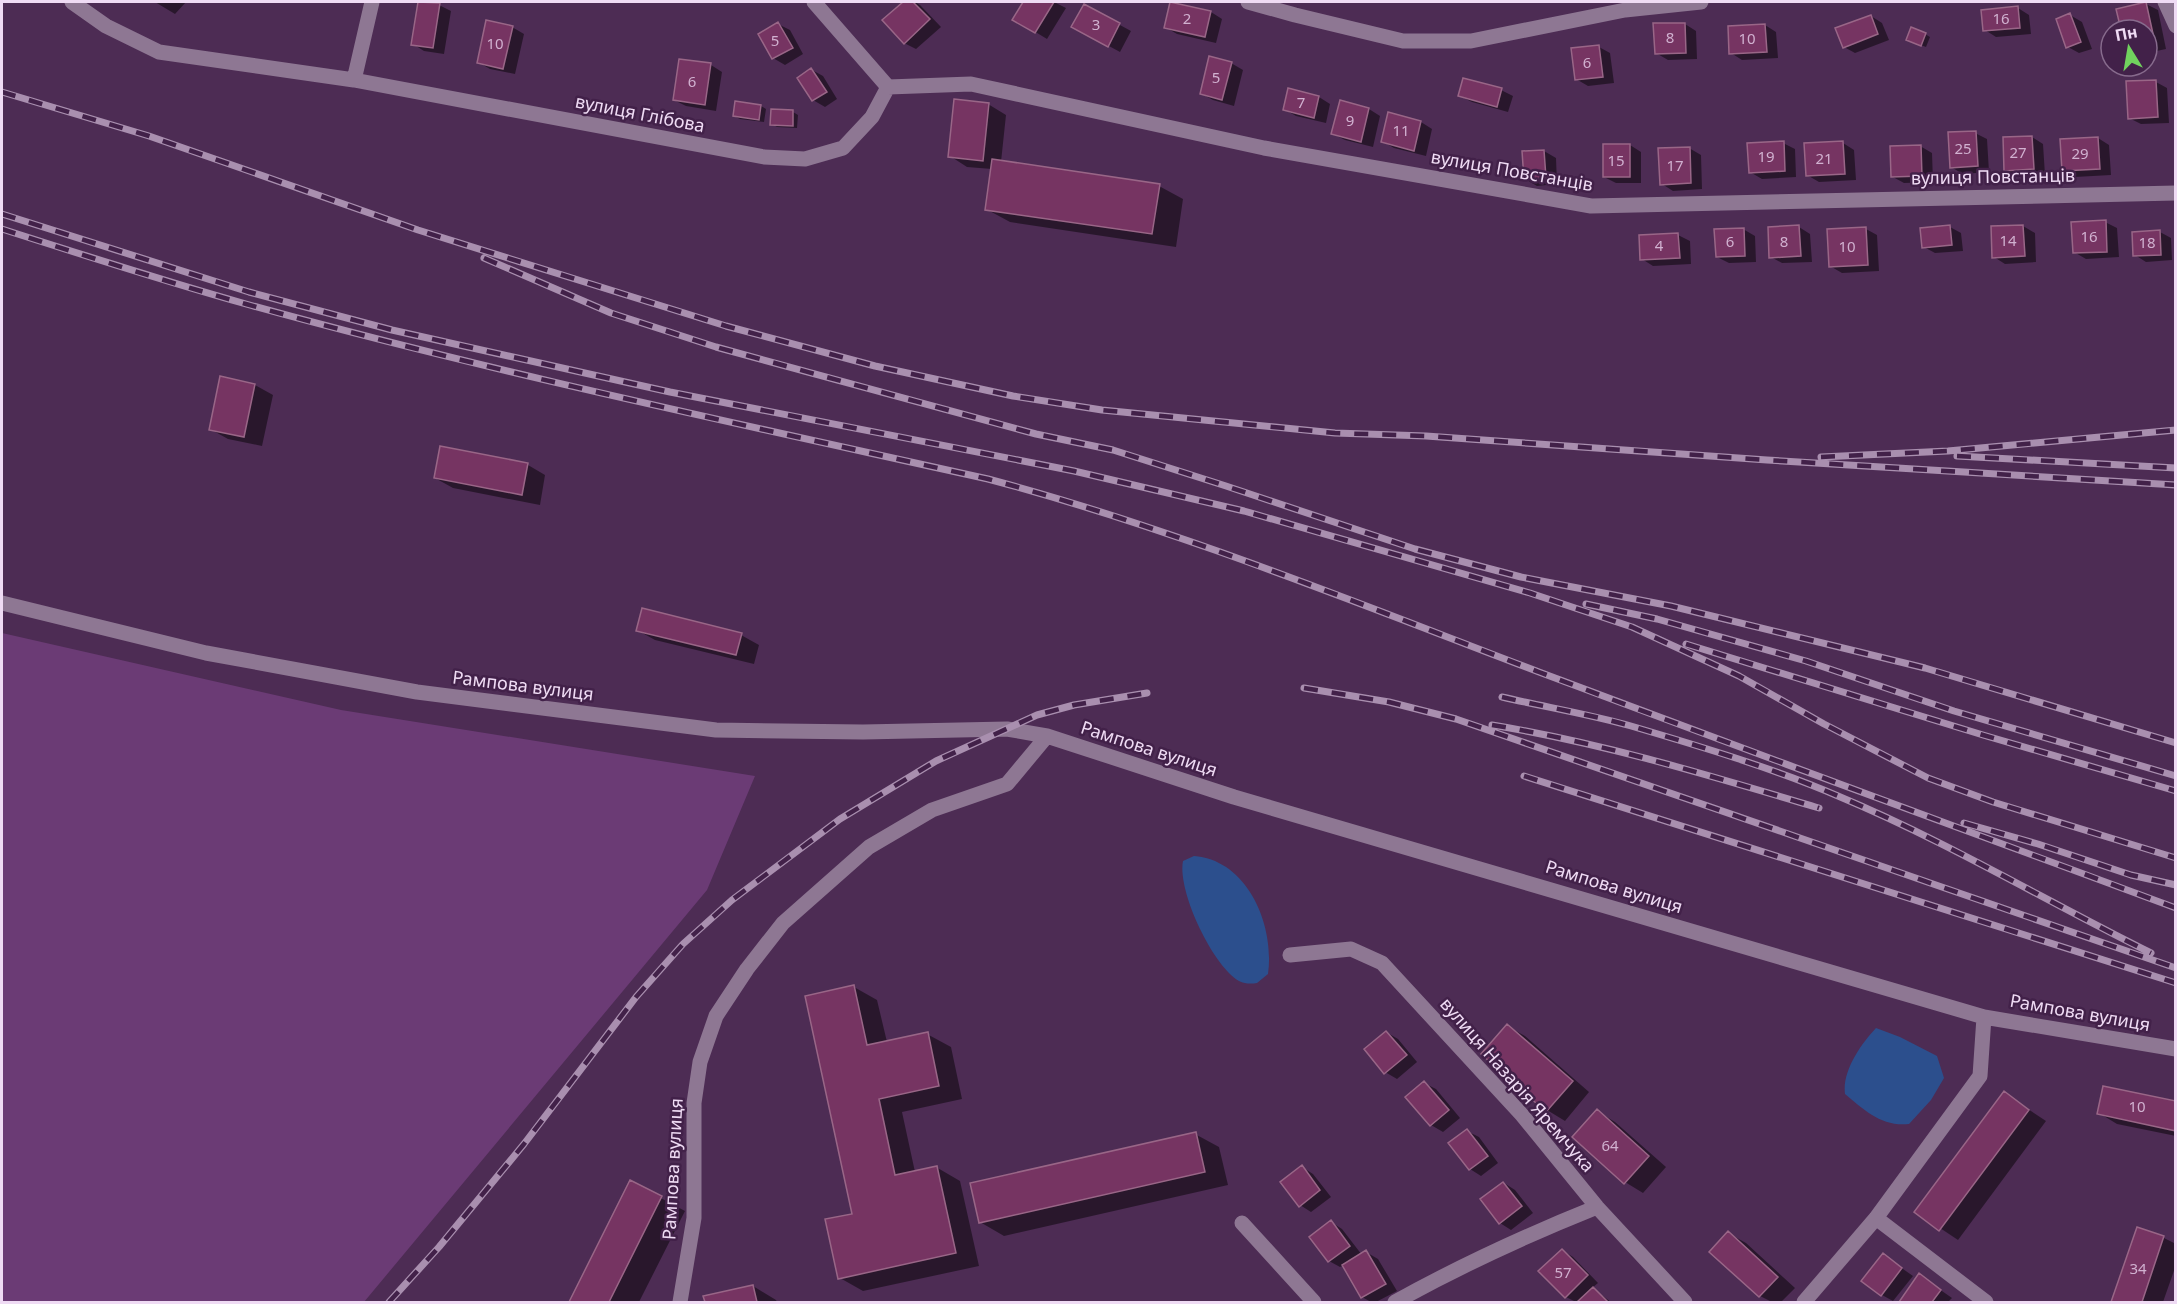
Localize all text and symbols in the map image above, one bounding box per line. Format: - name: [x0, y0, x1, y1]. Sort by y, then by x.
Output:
- house number: 2: [1183, 8, 1191, 28]
- house number: 16: [1992, 8, 2010, 28]
- house number: 3: [1092, 14, 1100, 34]
- north arrow: [2099, 18, 2159, 78]
- text: Пн: [2113, 20, 2139, 46]
- house number: 8: [1666, 27, 1674, 47]
- house number: 10: [1738, 28, 1756, 48]
- house number: 5: [771, 30, 779, 50]
- house number: 10: [486, 33, 504, 53]
- house number: 6: [1583, 52, 1591, 72]
- house number: 5: [1212, 67, 1220, 87]
- house number: 6: [688, 71, 696, 91]
- street label: вулиця Глібова: [573, 89, 707, 137]
- house number: 7: [1297, 92, 1305, 112]
- house number: 9: [1346, 110, 1354, 130]
- house number: 11: [1392, 120, 1410, 140]
- house number: 25: [1954, 138, 1972, 158]
- house number: 27: [2009, 142, 2027, 162]
- house number: 29: [2071, 143, 2089, 163]
- street label: вулиця Повстанців: [1429, 144, 1595, 196]
- house number: 19: [1757, 146, 1775, 166]
- house number: 21: [1815, 148, 1833, 168]
- house number: 15: [1607, 150, 1625, 170]
- house number: 17: [1666, 155, 1684, 175]
- street label: вулиця Повстанців: [1911, 163, 2075, 189]
- house number: 16: [2080, 226, 2098, 246]
- house number: 14: [1999, 230, 2017, 250]
- house number: 6: [1726, 231, 1734, 251]
- house number: 8: [1780, 231, 1788, 251]
- house number: 18: [2138, 232, 2156, 252]
- house number: 4: [1655, 235, 1664, 255]
- house number: 10: [1838, 236, 1856, 256]
- street label: Рампова вулиця: [451, 664, 595, 706]
- street label: Рампова вулиця: [1078, 715, 1221, 781]
- street label: Рампова вулиця: [1543, 854, 1686, 918]
- street label: Рампова вулиця: [2008, 988, 2152, 1036]
- street label: вулиця Назарія Яремчука: [1435, 992, 1600, 1177]
- house number: 10: [2128, 1096, 2146, 1116]
- street label: Рампова вулиця: [656, 1097, 688, 1241]
- house number: 64: [1601, 1135, 1619, 1155]
- house number: 34: [2129, 1258, 2147, 1278]
- house number: 57: [1554, 1262, 1572, 1282]

